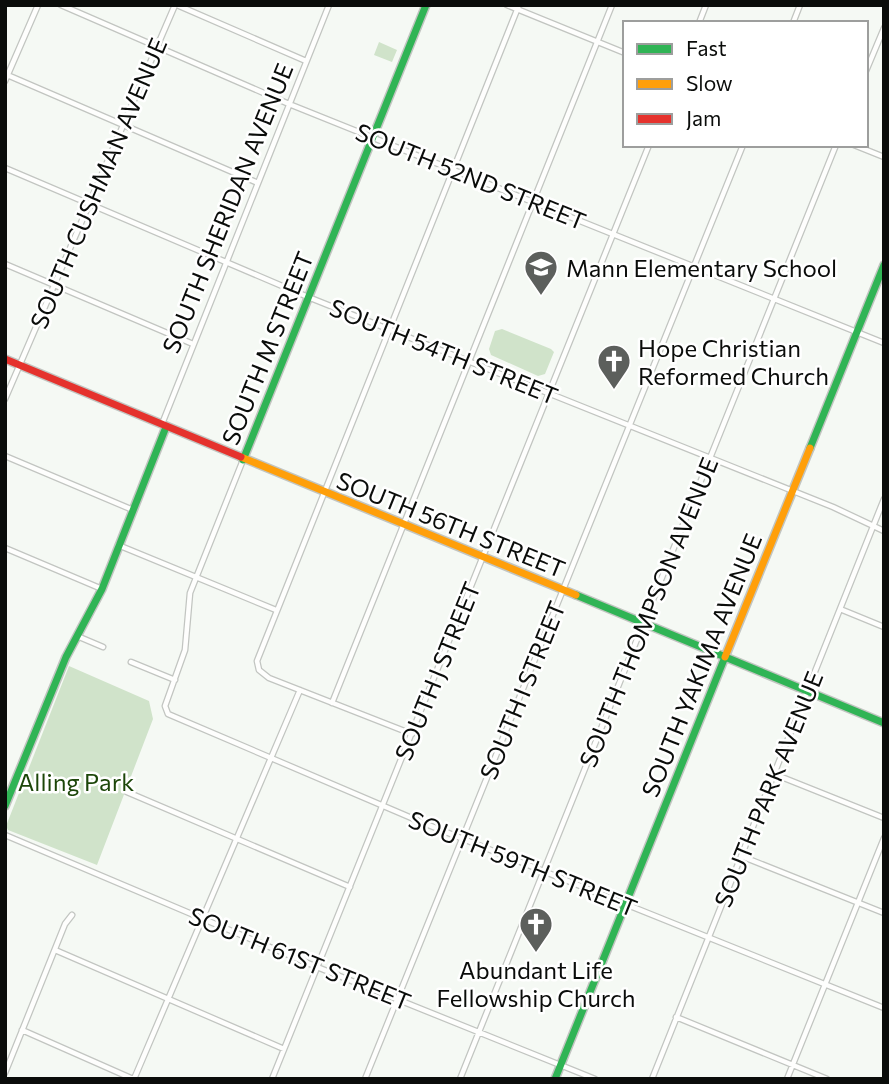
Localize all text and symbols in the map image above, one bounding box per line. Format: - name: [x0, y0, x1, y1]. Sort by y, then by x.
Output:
- legend: [623, 21, 868, 147]
- street label: SOUTH CUSHMAN AVENUE: [24, 33, 172, 333]
- text: Fast: [686, 35, 727, 60]
- street label: SOUTH SHERIDAN AVENUE: [156, 59, 298, 357]
- text: Slow: [686, 70, 733, 95]
- text: Jam: [686, 105, 721, 130]
- street label: SOUTH 52ND STREET: [352, 117, 590, 235]
- street label: SOUTH M STREET: [215, 247, 319, 449]
- school or university icon: Mann Elementary School: [522, 248, 560, 297]
- place label: Mann Elementary School: [566, 253, 837, 282]
- street label: SOUTH 54TH STREET: [326, 292, 562, 410]
- place label: Hope Christian Reformed Church: [638, 333, 829, 390]
- church icon: Hope Christian Reformed Church: [595, 342, 633, 391]
- street label: SOUTH THOMPSON AVENUE: [572, 453, 724, 771]
- street label: SOUTH 56TH STREET: [333, 465, 569, 583]
- street label: SOUTH YAKIMA AVENUE: [635, 529, 767, 801]
- street label: SOUTH J STREET: [388, 578, 486, 764]
- street label: SOUTH I STREET: [473, 597, 571, 783]
- street label: SOUTH PARK AVENUE: [707, 667, 829, 911]
- park label: Alling Park: [18, 767, 134, 796]
- street label: SOUTH 59TH STREET: [405, 804, 641, 922]
- street label: SOUTH 61ST STREET: [185, 900, 415, 1016]
- church icon: Abundant Life Fellowship Church: [517, 905, 555, 954]
- place label: Abundant Life Fellowship Church: [436, 955, 636, 1012]

